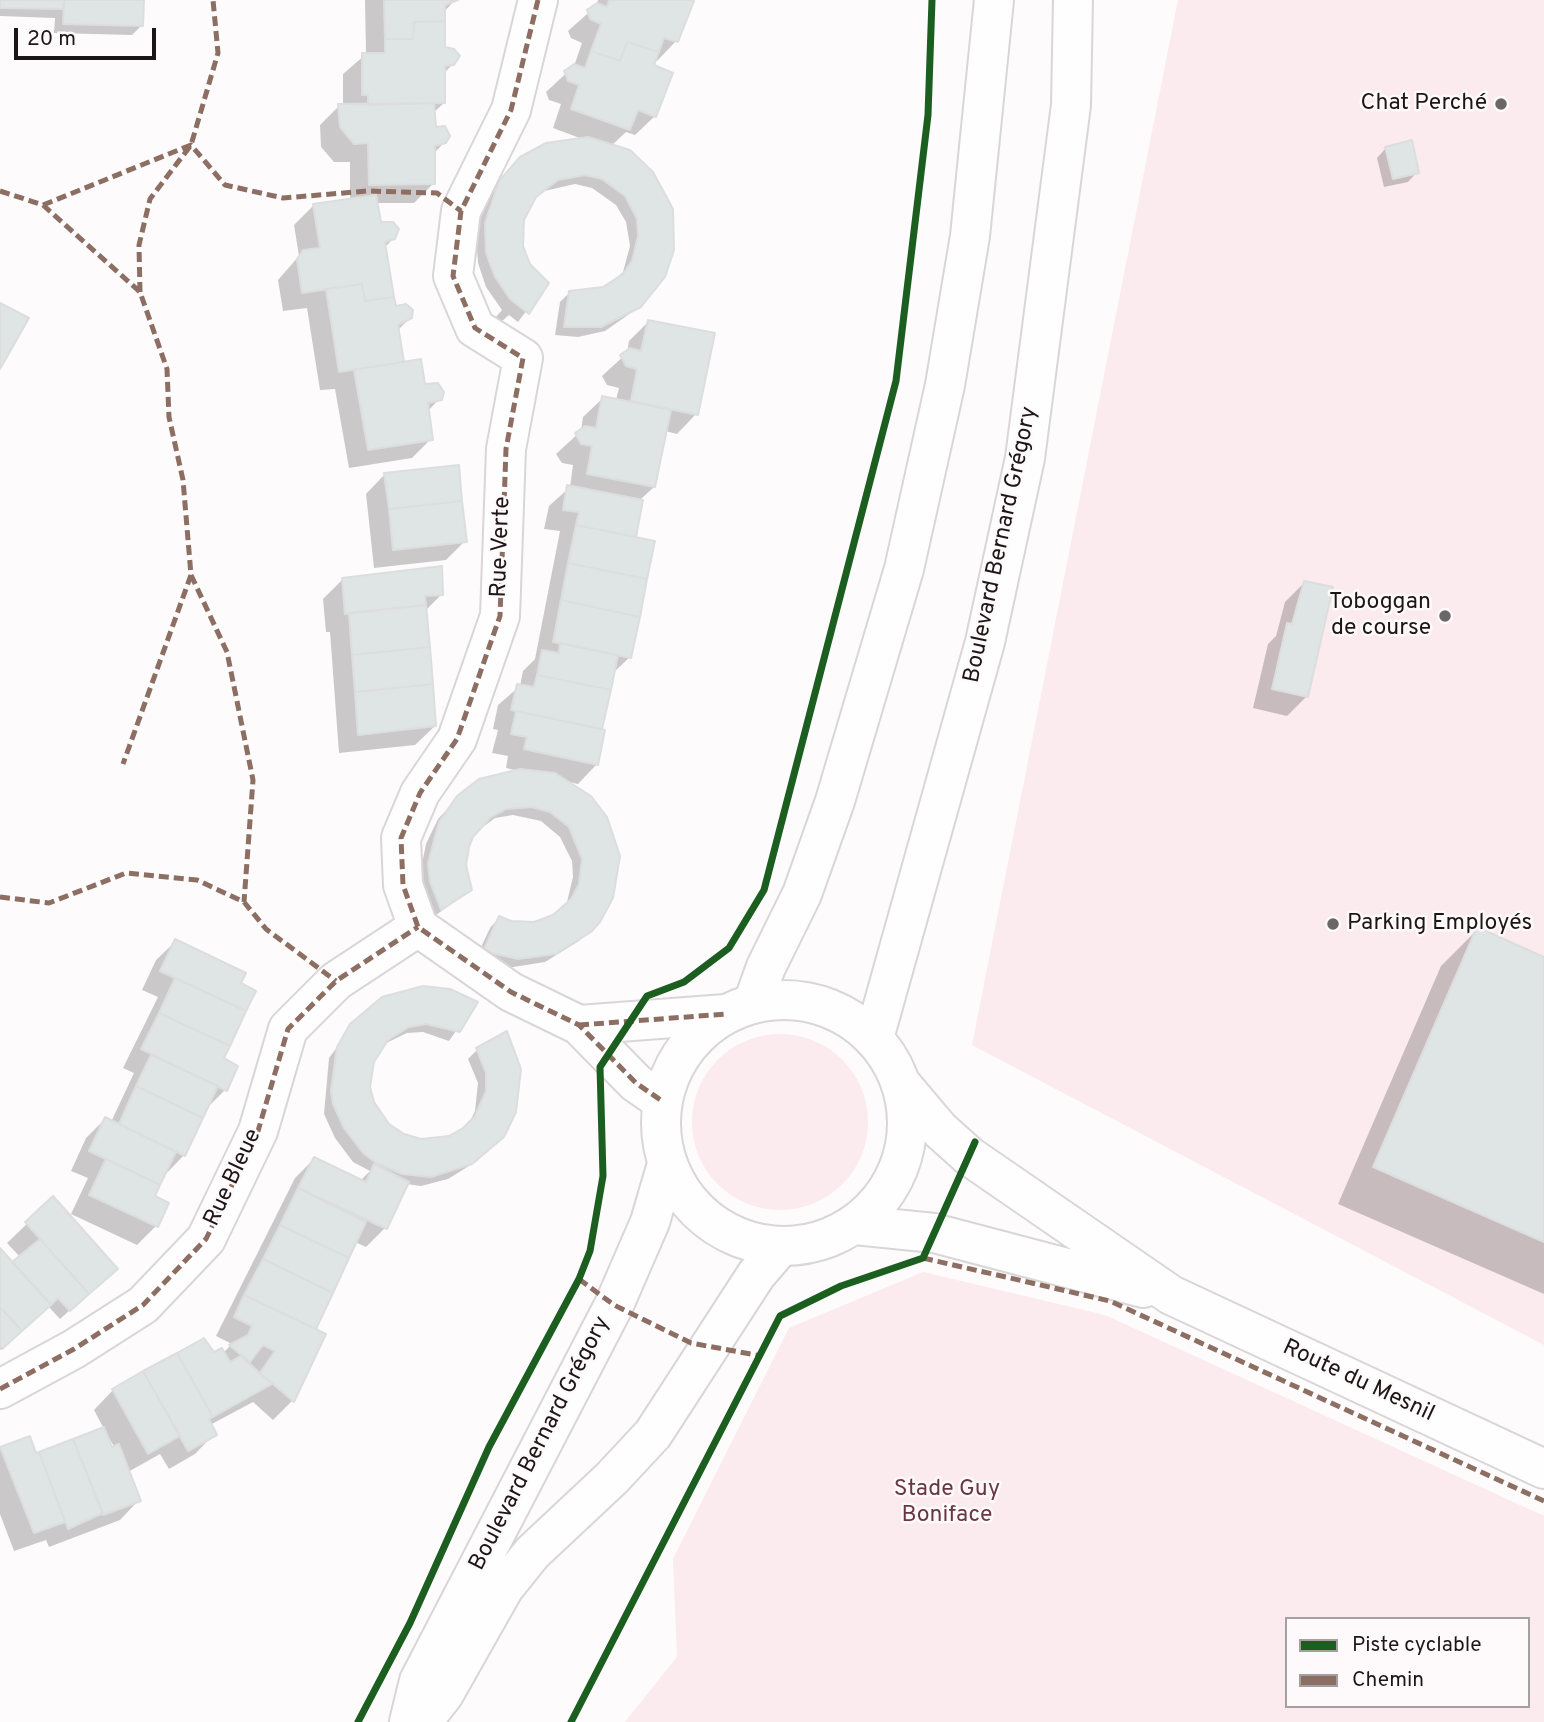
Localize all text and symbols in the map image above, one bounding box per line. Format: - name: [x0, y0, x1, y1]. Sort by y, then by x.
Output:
- scale bar: [18, 14, 159, 58]
- text: 20 m: [27, 26, 76, 53]
- place label: Chat Perché: [1361, 90, 1487, 118]
- marker: Chat Perché: [1493, 96, 1509, 112]
- street label: Boulevard Bernard Grégory: [959, 404, 1045, 686]
- street label: Rue Verte: [486, 496, 518, 598]
- place label: Toboggan de course: [1329, 589, 1431, 643]
- marker: Toboggan de course: [1437, 608, 1453, 624]
- place label: Parking Employés: [1347, 910, 1532, 938]
- marker: Parking Employés: [1325, 916, 1341, 932]
- street label: Rue Bleue: [199, 1125, 269, 1231]
- street label: Boulevard Bernard Grégory: [465, 1312, 617, 1576]
- street label: Route du Mesnil: [1278, 1335, 1438, 1429]
- park label: Stade Guy Boniface: [894, 1476, 1000, 1530]
- legend: [1285, 1617, 1530, 1708]
- text: Piste cyclable: [1352, 1632, 1482, 1659]
- text: Chemin: [1352, 1667, 1424, 1694]

